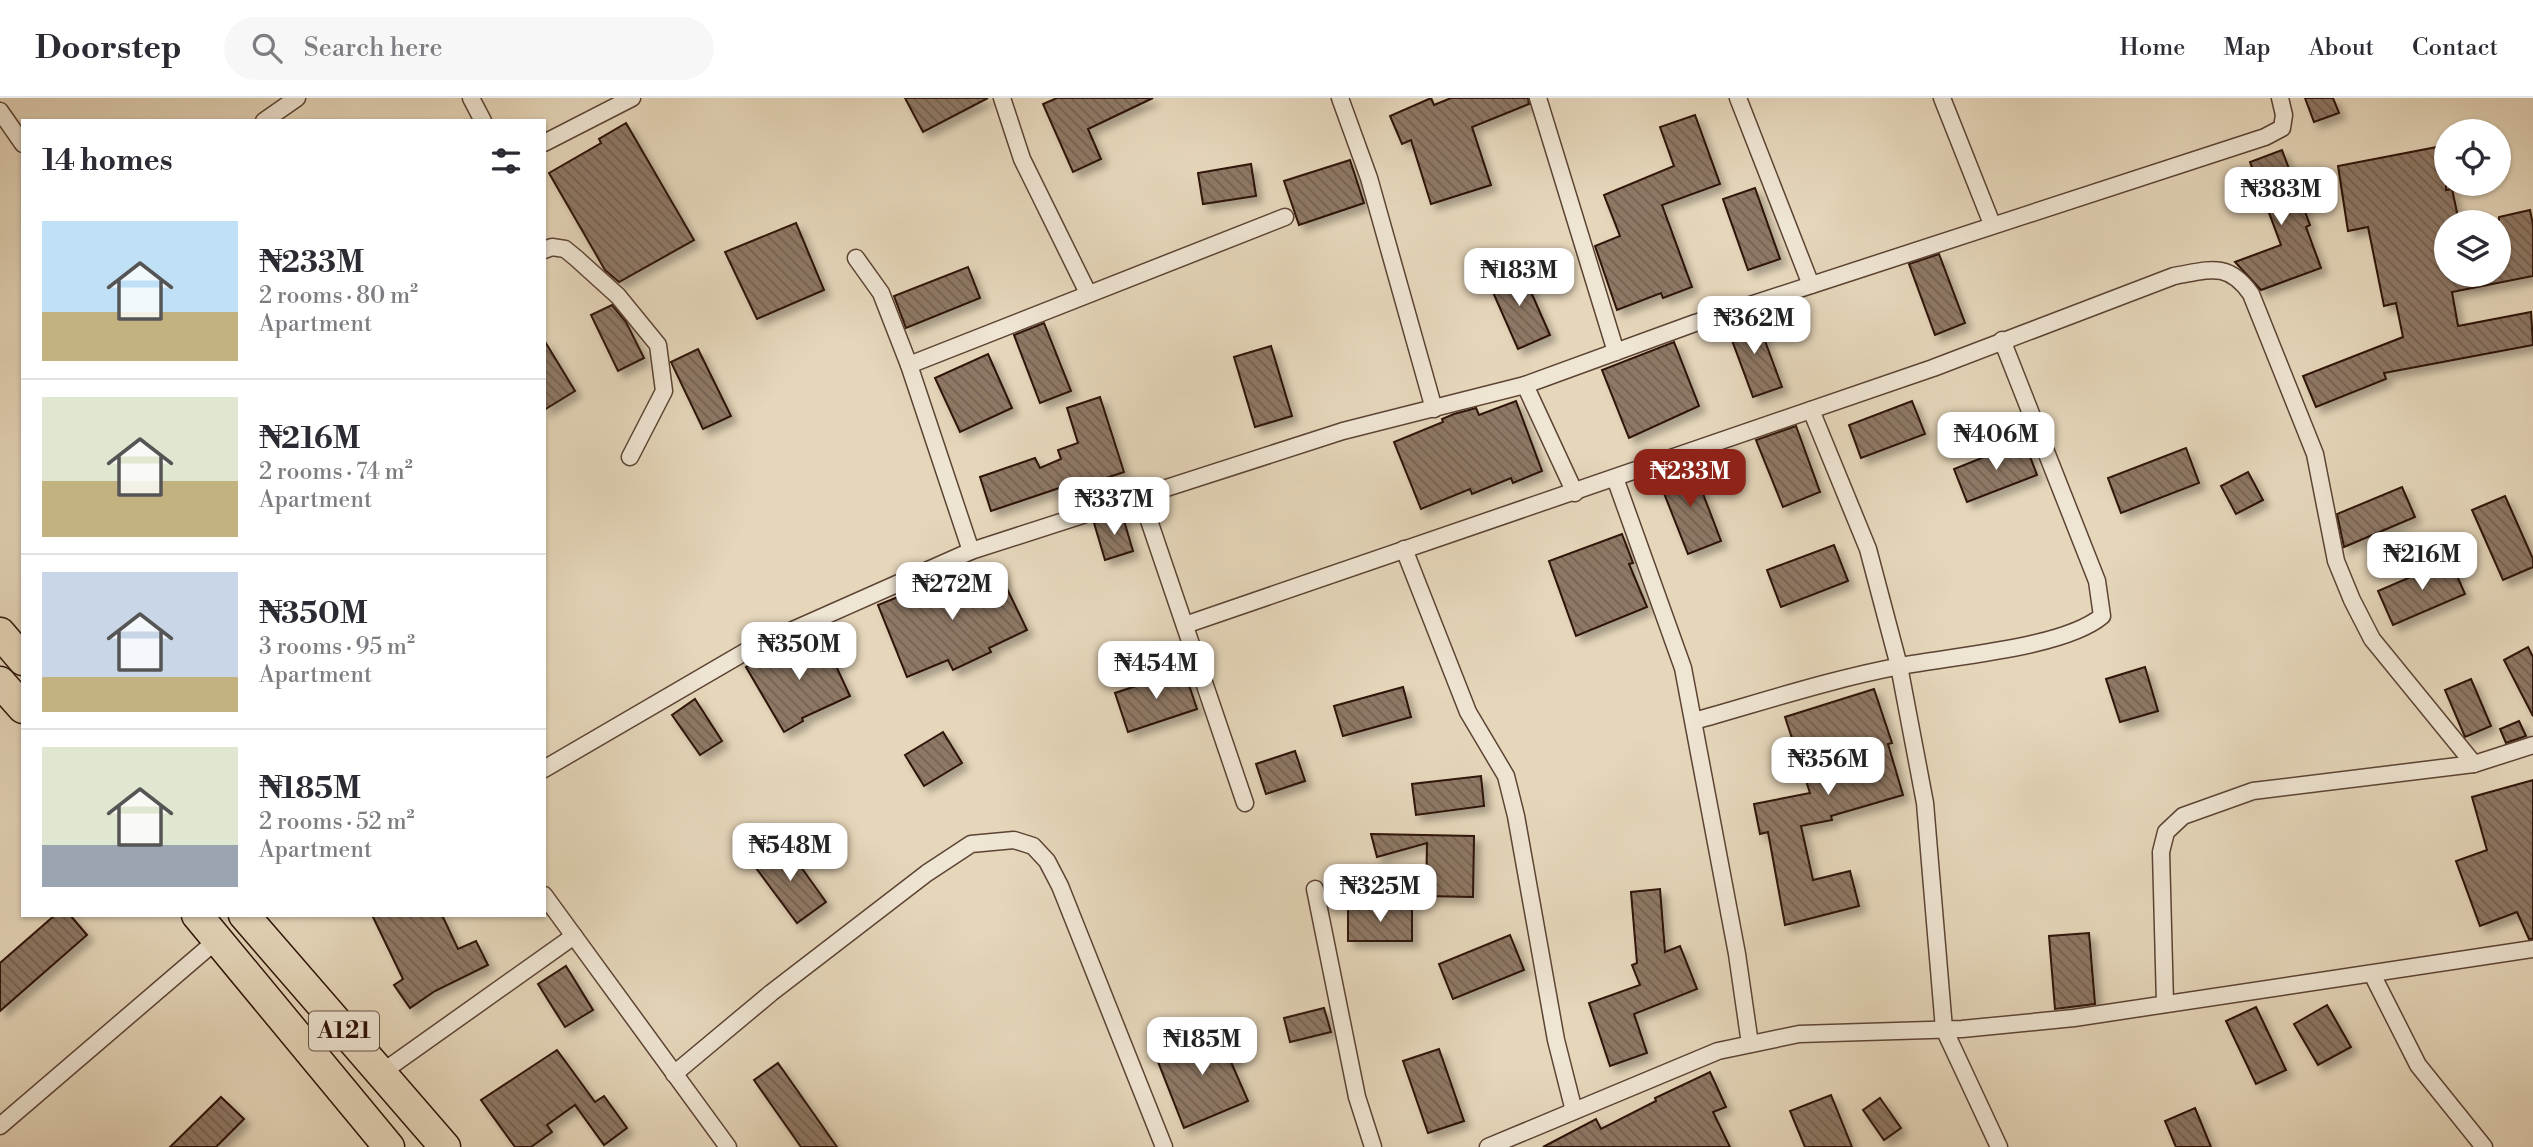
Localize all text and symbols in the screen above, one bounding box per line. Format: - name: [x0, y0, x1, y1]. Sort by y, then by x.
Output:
- search box: [224, 17, 714, 80]
- text: Doorstep: [35, 28, 182, 69]
- icon: search: [248, 29, 286, 67]
- text: Search here: [304, 32, 443, 64]
- text: Home: [2120, 33, 2185, 63]
- text: Map: [2223, 33, 2271, 63]
- text: About: [2309, 33, 2374, 63]
- text: Contact: [2412, 33, 2498, 63]
- map controls: [2434, 119, 2511, 287]
- button: locate: [2434, 119, 2511, 196]
- text: 14 homes: [42, 142, 173, 180]
- icon: filters: [487, 142, 525, 180]
- pin: ₦383M: [2232, 167, 2330, 227]
- text: ₦383M: [2241, 176, 2321, 204]
- button: layers: [2434, 210, 2511, 287]
- text: ₦233M: [259, 244, 364, 282]
- pin: ₦183M: [1470, 248, 1568, 308]
- icon: home: [98, 249, 182, 333]
- text: ₦183M: [1480, 257, 1558, 285]
- text: 2 rooms · 80 m²: [259, 282, 418, 310]
- pin: ₦362M: [1705, 296, 1803, 356]
- text: ₦362M: [1713, 305, 1795, 333]
- text: Apartment: [259, 310, 372, 338]
- pin: ₦406M: [1947, 412, 2045, 472]
- text: ₦216M: [259, 420, 360, 458]
- text: ₦406M: [1953, 421, 2039, 449]
- icon: home: [98, 425, 182, 509]
- pin: ₦233M: [1641, 450, 1739, 509]
- text: 2 rooms · 74 m²: [259, 458, 413, 486]
- text: ₦233M: [1650, 458, 1730, 486]
- pin: ₦337M: [1065, 478, 1163, 537]
- text: Apartment: [259, 486, 372, 514]
- text: ₦337M: [1074, 486, 1154, 514]
- pin: ₦216M: [2373, 532, 2471, 592]
- text: ₦216M: [2383, 541, 2461, 569]
- pin: ₦272M: [903, 562, 1001, 622]
- text: ₦272M: [912, 571, 992, 599]
- text: ₦350M: [259, 595, 368, 633]
- icon: home: [98, 600, 182, 684]
- pin: ₦350M: [750, 622, 848, 682]
- text: ₦350M: [757, 631, 841, 659]
- text: 3 rooms · 95 m²: [259, 633, 415, 661]
- pin: ₦454M: [1107, 642, 1205, 701]
- text: ₦454M: [1114, 650, 1198, 678]
- text: Apartment: [259, 661, 372, 689]
- pin: ₦356M: [1779, 738, 1877, 797]
- text: ₦356M: [1787, 746, 1869, 774]
- text: ₦185M: [259, 770, 361, 808]
- icon: home: [98, 775, 182, 859]
- text: 2 rooms · 52 m²: [259, 808, 415, 836]
- pin: ₦548M: [741, 824, 839, 883]
- text: ₦548M: [748, 832, 832, 860]
- text: Apartment: [259, 836, 372, 864]
- pin: ₦325M: [1331, 864, 1429, 924]
- text: ₦325M: [1340, 873, 1420, 901]
- road number: A121: [309, 1012, 379, 1050]
- pin: ₦185M: [1153, 1018, 1251, 1077]
- text: ₦185M: [1163, 1026, 1241, 1054]

